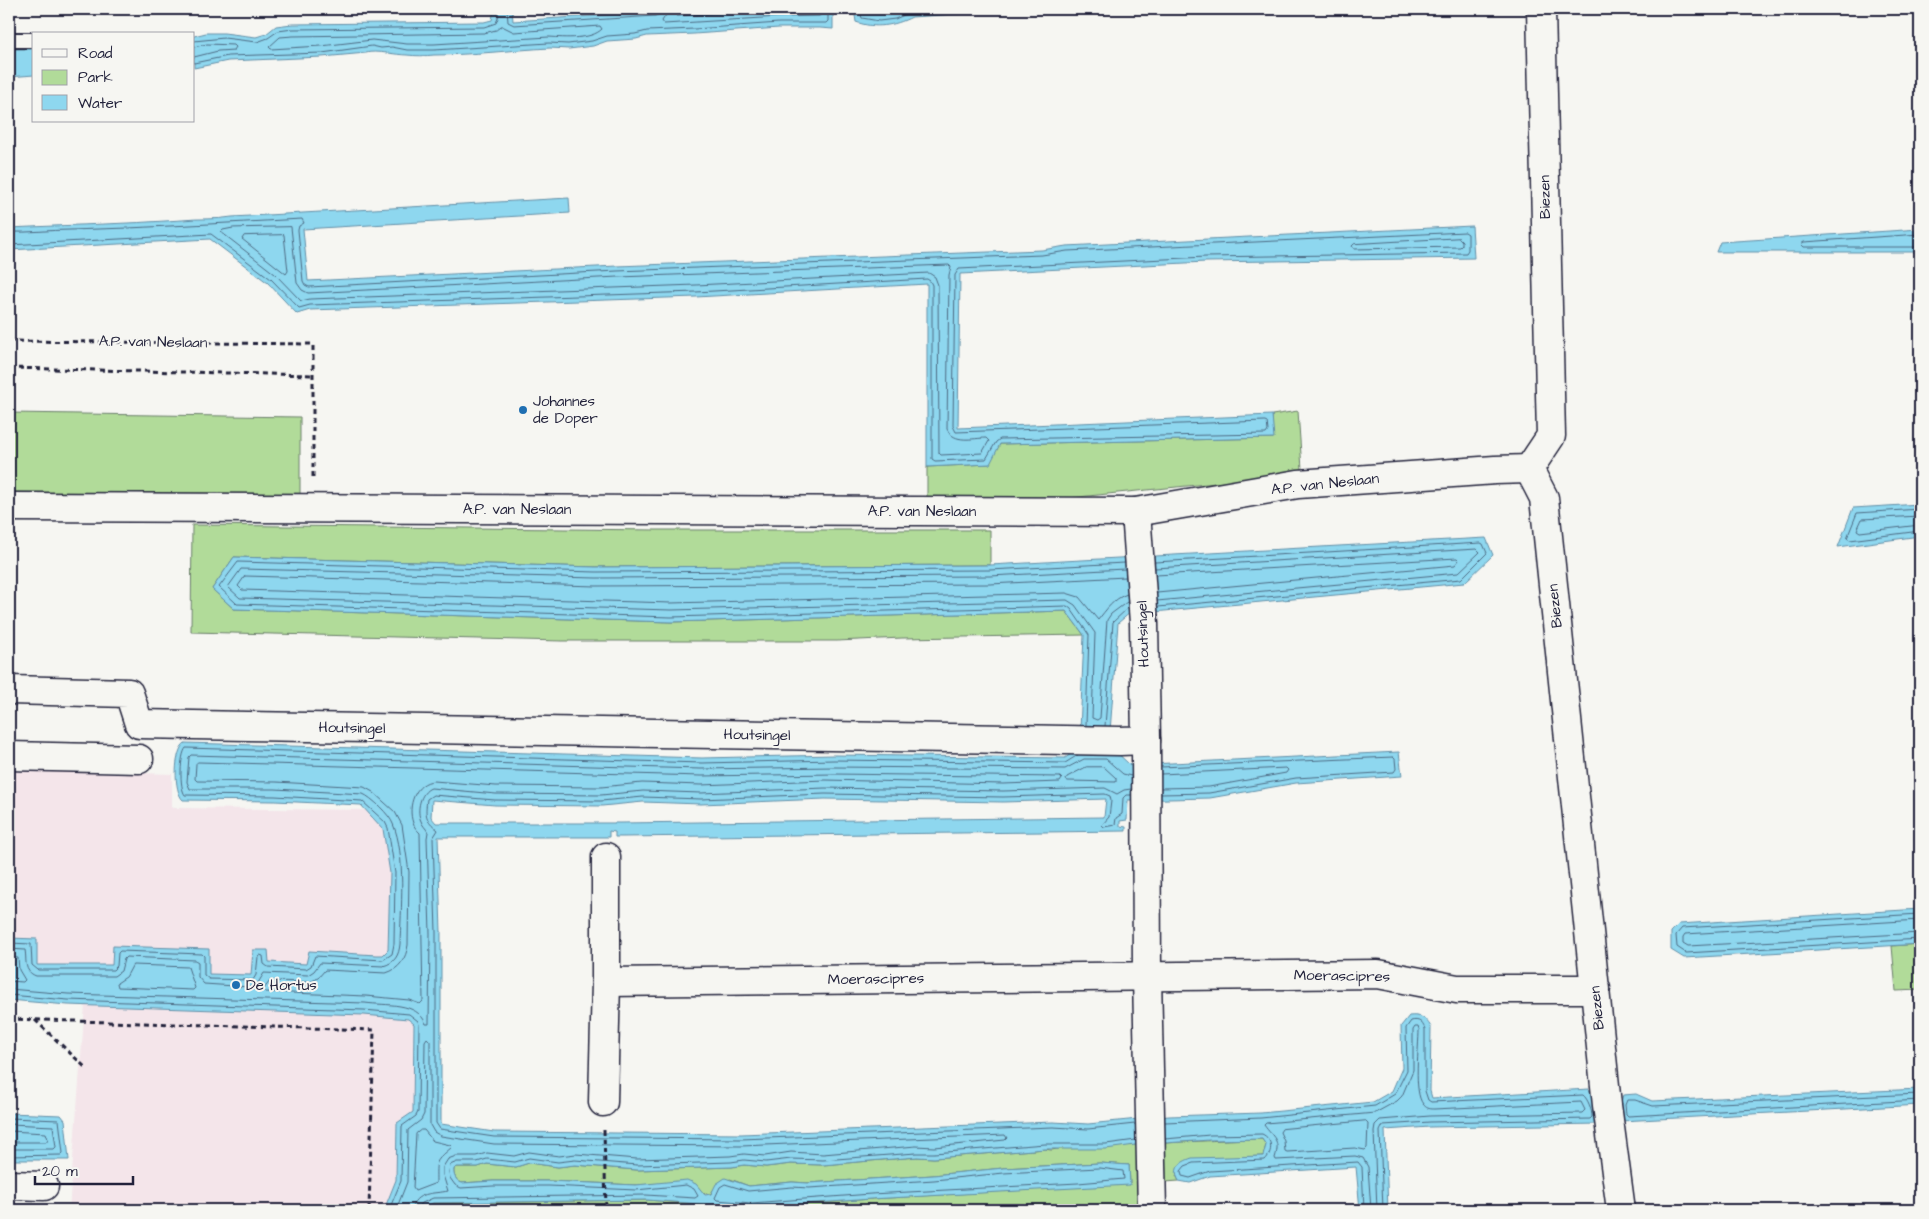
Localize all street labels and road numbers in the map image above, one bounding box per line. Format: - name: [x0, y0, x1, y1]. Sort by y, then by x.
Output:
- street label: Biezen: [1534, 174, 1556, 219]
- street label: A.P. van Neslaan: [99, 331, 208, 353]
- street label: A.P. van Neslaan: [1270, 468, 1381, 500]
- street label: A.P. van Neslaan: [463, 499, 572, 520]
- street label: A.P. van Neslaan: [868, 501, 977, 522]
- street label: Biezen: [1542, 582, 1568, 629]
- street label: Houtsingel: [1131, 600, 1156, 668]
- street label: Houtsingel: [318, 717, 386, 740]
- street label: Houtsingel: [723, 724, 791, 747]
- street label: Moerascipres: [1294, 965, 1391, 987]
- street label: Moerascipres: [828, 968, 925, 990]
- street label: Biezen: [1584, 984, 1610, 1031]

